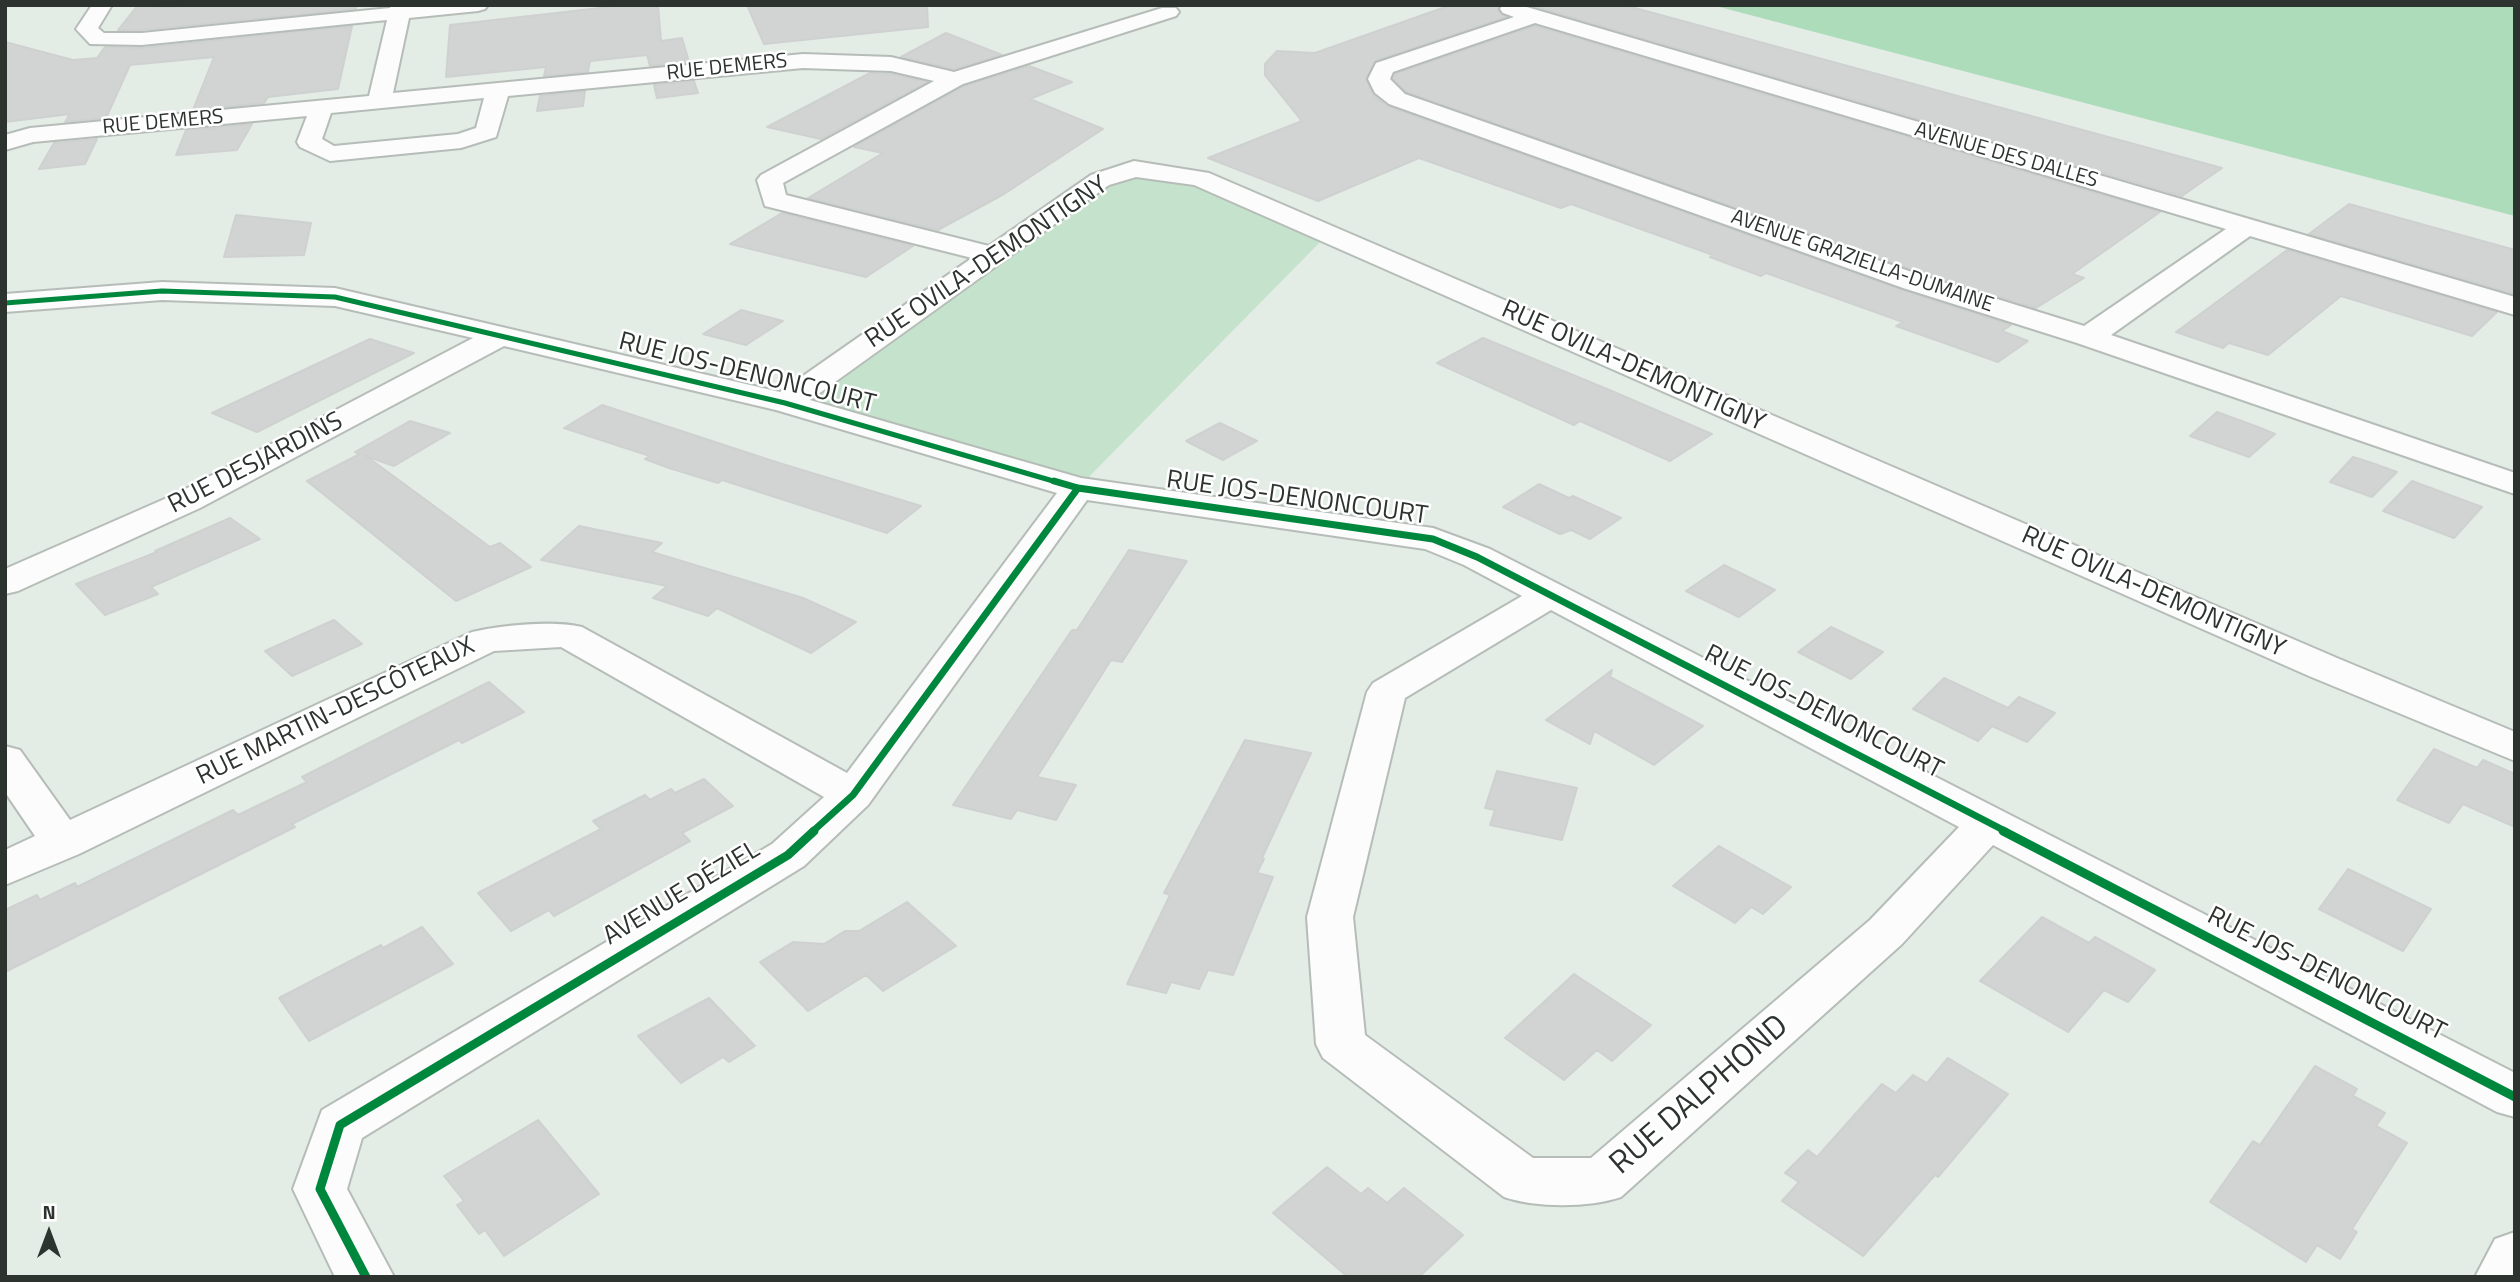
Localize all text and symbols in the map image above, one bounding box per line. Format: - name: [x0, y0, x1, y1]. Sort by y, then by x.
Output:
- street label: RUE DEMERS: [665, 49, 789, 87]
- street label: RUE DEMERS: [101, 105, 225, 141]
- street label: AVENUE DES DALLES: [1911, 118, 2101, 194]
- street label: RUE OVILA-DEMONTIGNY: [860, 170, 1114, 356]
- street label: AVENUE GRAZIELLA-DUMAINE: [1728, 205, 1996, 319]
- street label: RUE OVILA-DEMONTIGNY: [1496, 295, 1770, 439]
- street label: RUE JOS-DENONCOURT: [615, 327, 879, 421]
- street label: RUE DESJARDINS: [164, 407, 348, 521]
- street label: RUE JOS-DENONCOURT: [1164, 465, 1430, 533]
- street label: RUE OVILA-DEMONTIGNY: [2016, 521, 2290, 665]
- street label: RUE MARTIN-DESCÔTEAUX: [192, 631, 480, 793]
- street label: RUE JOS-DENONCOURT: [1698, 639, 1948, 787]
- street label: AVENUE DÉZIEL: [598, 835, 766, 953]
- street label: RUE JOS-DENONCOURT: [2201, 901, 2451, 1049]
- street label: RUE DALPHOND: [1603, 1008, 1797, 1184]
- text: N: [42, 1197, 56, 1226]
- north arrow: [14, 1198, 84, 1268]

